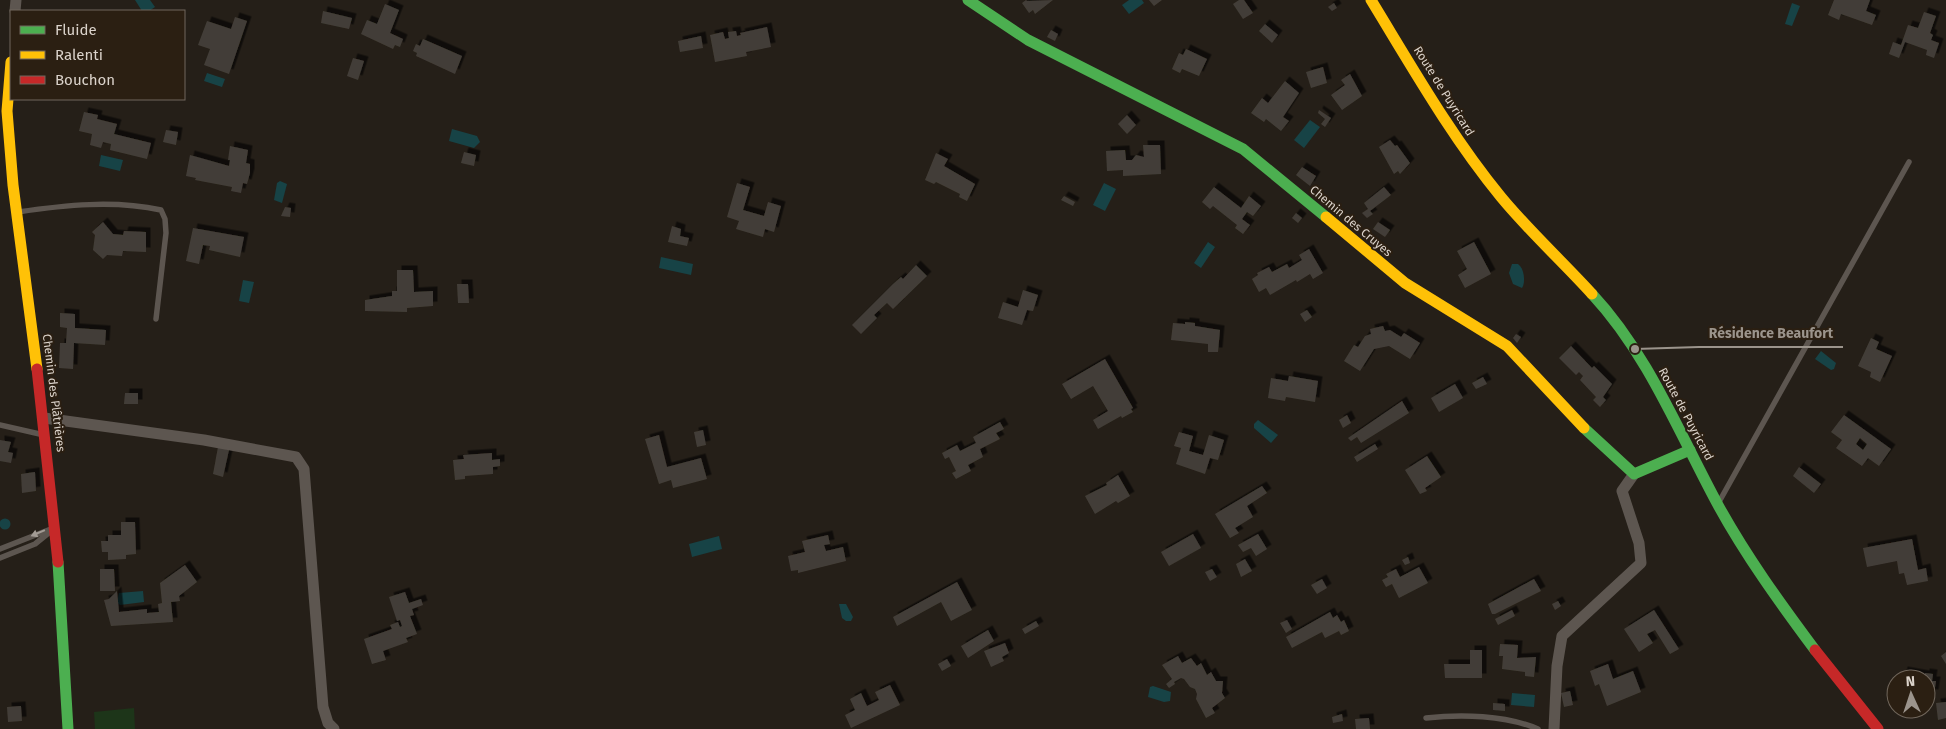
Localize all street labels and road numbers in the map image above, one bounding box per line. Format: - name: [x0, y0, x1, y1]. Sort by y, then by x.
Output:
- street label: Route de Puyricard: [1411, 44, 1477, 138]
- street label: Chemin des Cruyes: [1307, 183, 1395, 260]
- street label: Chemin des Plâtrières: [40, 333, 68, 453]
- street label: Route de Puyricard: [1656, 365, 1716, 463]

